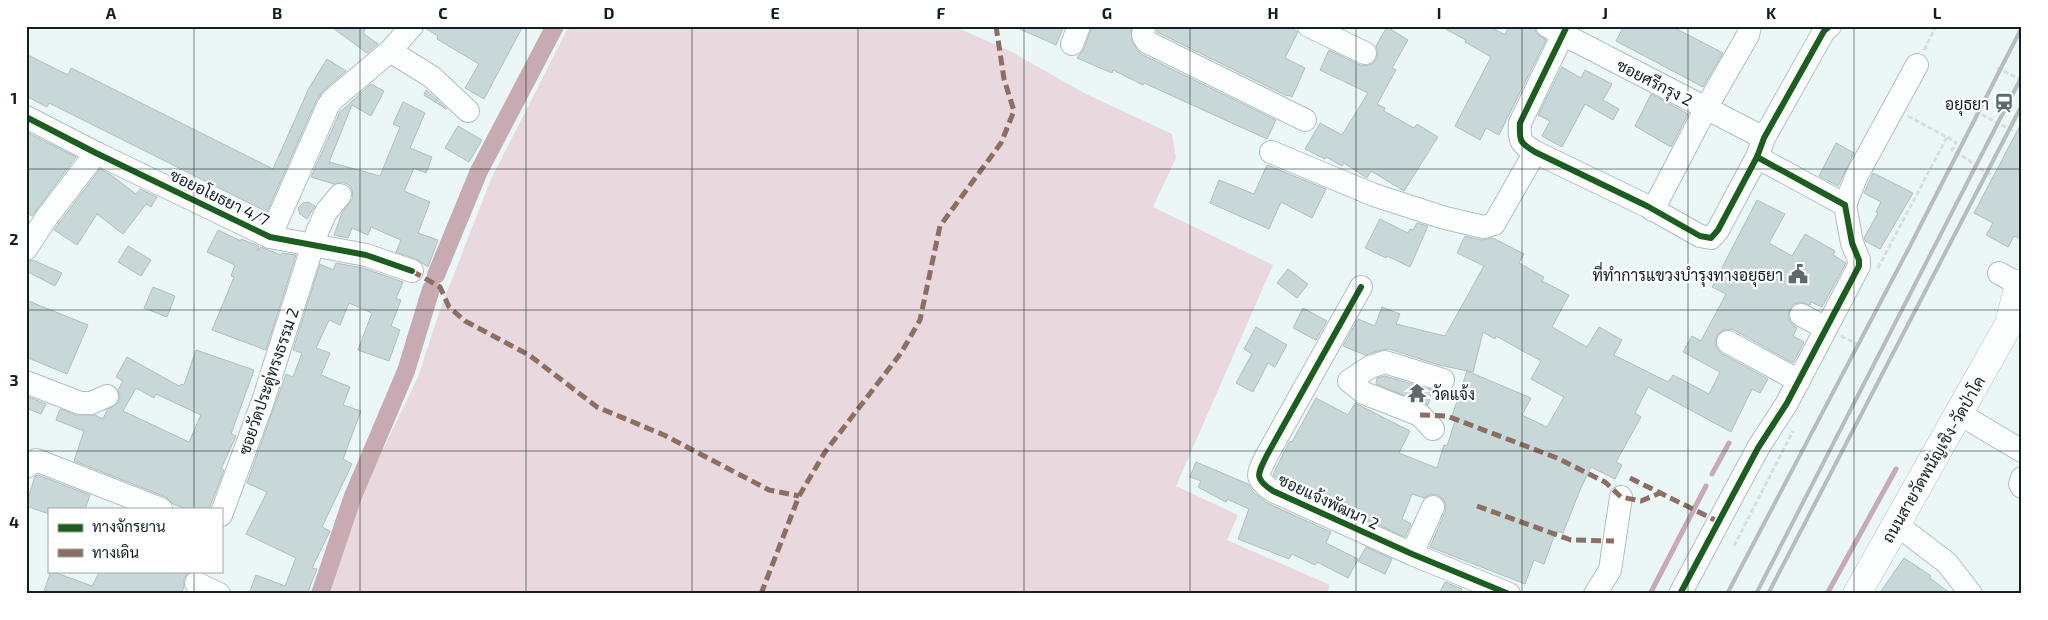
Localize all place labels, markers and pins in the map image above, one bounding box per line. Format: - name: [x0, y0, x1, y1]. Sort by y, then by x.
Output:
- station icon: อยุธยา: [1993, 92, 2015, 114]
- place label: อยุธยา: [1945, 94, 1989, 116]
- place label: ที่ทำการแขวงบำรุงทางอยุธยา: [1593, 261, 1783, 287]
- public building icon: ที่ทำการแขวงบำรุงทางอยุธยา: [1787, 263, 1809, 285]
- temple icon: วัดแจ้ง: [1406, 382, 1428, 404]
- place label: วัดแจ้ง: [1432, 384, 1475, 403]

